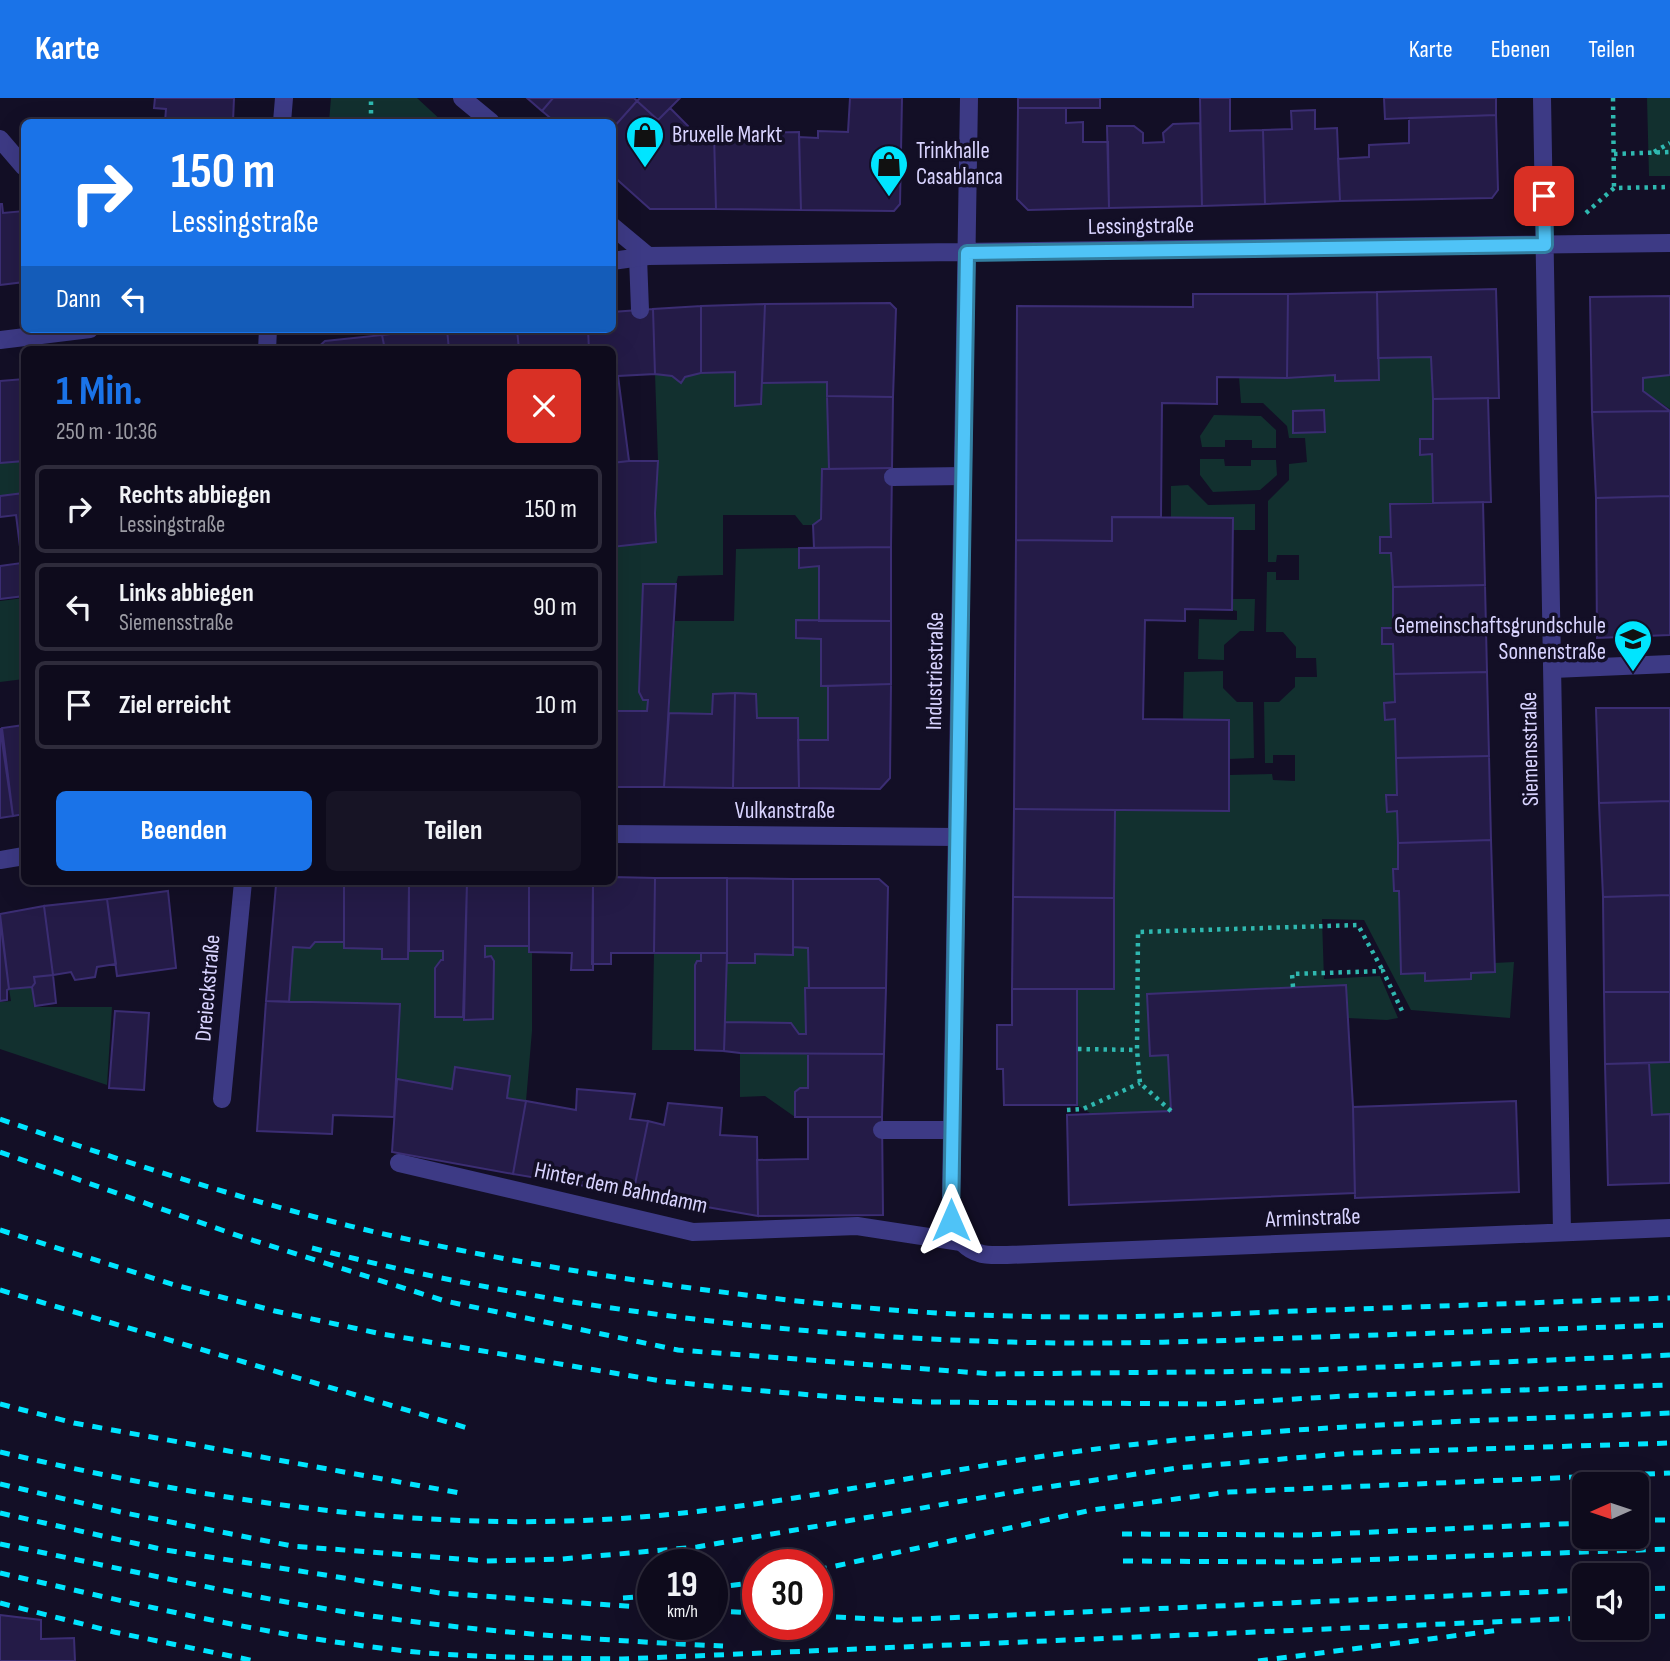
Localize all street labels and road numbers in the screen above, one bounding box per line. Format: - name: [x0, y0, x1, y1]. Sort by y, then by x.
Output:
- street label: Lessingstraße: [1088, 211, 1194, 241]
- street label: Industriestraße: [920, 612, 950, 730]
- street label: Siemensstraße: [1515, 692, 1545, 806]
- street label: Vulkanstraße: [735, 797, 835, 825]
- street label: Dreieckstraße: [189, 933, 227, 1043]
- street label: Hinter dem Bahndamm: [532, 1156, 710, 1220]
- street label: Arminstraße: [1264, 1202, 1361, 1234]

